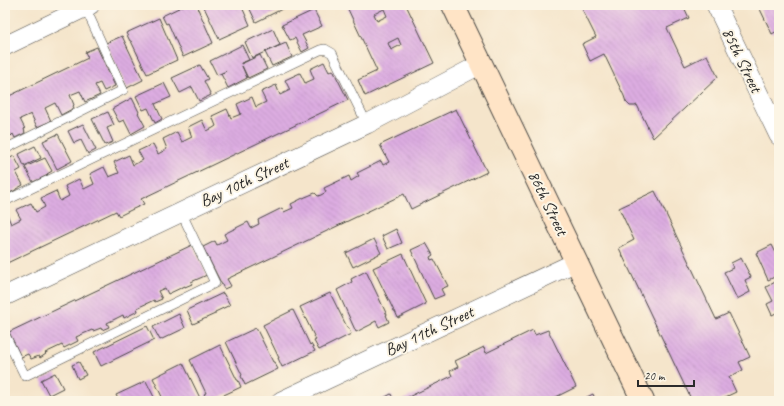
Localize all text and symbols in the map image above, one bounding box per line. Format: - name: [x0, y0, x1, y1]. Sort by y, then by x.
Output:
- street label: 85th Street: [717, 24, 768, 98]
- street label: Bay 10th Street: [196, 151, 294, 212]
- street label: 86th Street: [523, 167, 574, 241]
- street label: Bay 11th Street: [381, 300, 479, 361]
- scale bar: [638, 362, 694, 388]
- text: 20 m: [644, 368, 666, 384]

